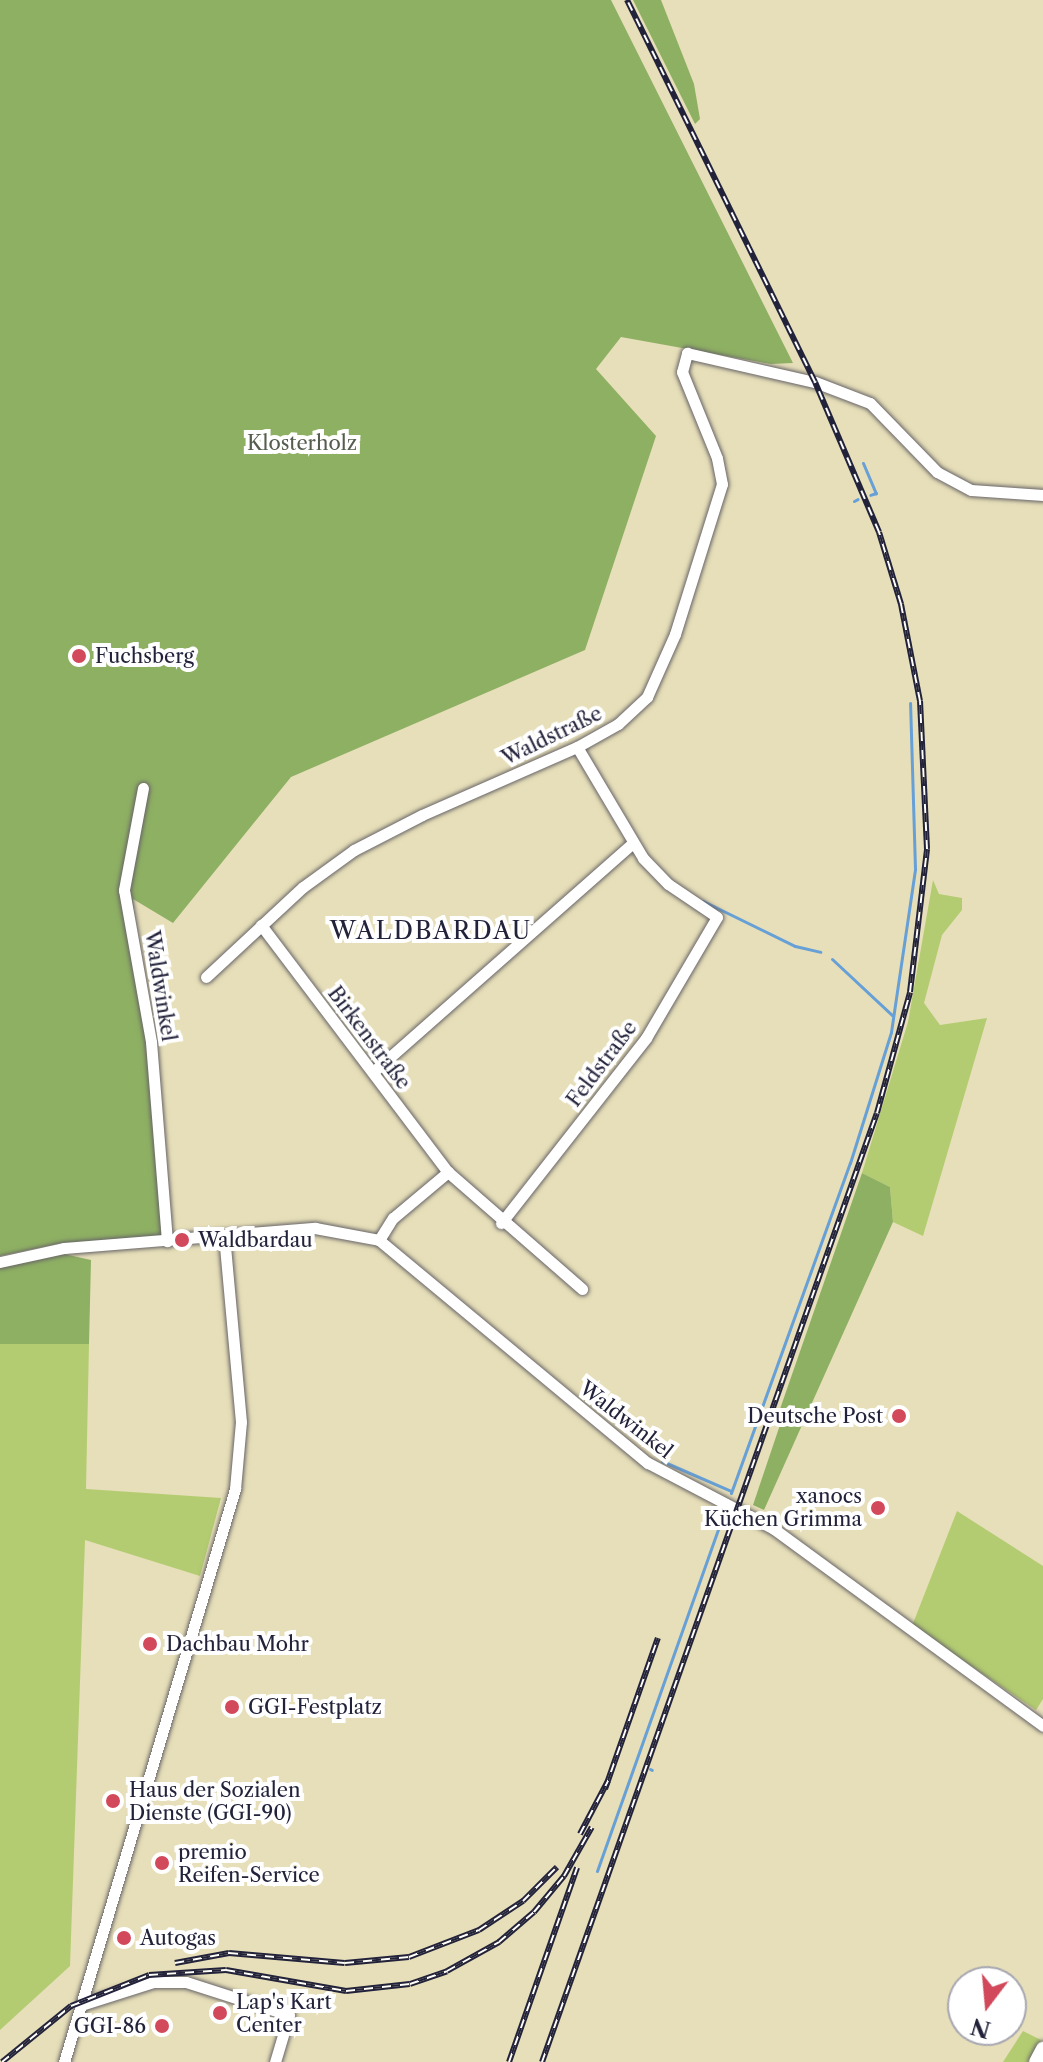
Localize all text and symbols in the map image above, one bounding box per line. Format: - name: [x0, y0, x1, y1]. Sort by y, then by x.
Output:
- park label: Klosterholz: [247, 431, 357, 455]
- place label: Fuchsberg: [95, 644, 194, 668]
- marker: Fuchsberg: [70, 647, 88, 665]
- street label: Waldstraße: [498, 701, 606, 771]
- district label: WALDBARDAU: [330, 917, 532, 945]
- street label: Waldwinkel: [139, 929, 181, 1043]
- street label: Birkenstraße: [323, 982, 415, 1094]
- street label: Feldstraße: [562, 1016, 642, 1112]
- place label: Waldbardau: [198, 1228, 313, 1252]
- marker: Waldbardau: [173, 1231, 191, 1249]
- street label: Waldwinkel: [575, 1376, 677, 1464]
- place label: Deutsche Post: [747, 1404, 883, 1428]
- marker: Deutsche Post: [890, 1407, 908, 1425]
- place label: xanocs Küchen Grimma: [704, 1484, 862, 1531]
- marker: xanocs Küchen Grimma: [869, 1499, 887, 1517]
- place label: Dachbau Mohr: [166, 1632, 309, 1656]
- marker: Dachbau Mohr: [141, 1635, 159, 1653]
- place label: GGI-Festplatz: [248, 1695, 382, 1719]
- marker: GGI-Festplatz: [223, 1698, 241, 1716]
- place label: Haus der Sozialen Dienste (GGI-90): [129, 1778, 301, 1825]
- marker: Haus der Sozialen Dienste (GGI-90): [104, 1792, 122, 1810]
- place label: premio Reifen-Service: [178, 1840, 320, 1887]
- marker: premio Reifen-Service: [153, 1854, 171, 1872]
- place label: Autogas: [140, 1926, 216, 1950]
- marker: Autogas: [115, 1929, 133, 1947]
- north arrow: [947, 1966, 1027, 2046]
- place label: Lap's Kart Center: [236, 1990, 331, 2037]
- marker: Lap's Kart Center: [211, 2004, 229, 2022]
- text: N: [968, 2012, 994, 2043]
- place label: GGI-86: [74, 2014, 146, 2038]
- marker: GGI-86: [153, 2017, 171, 2035]

